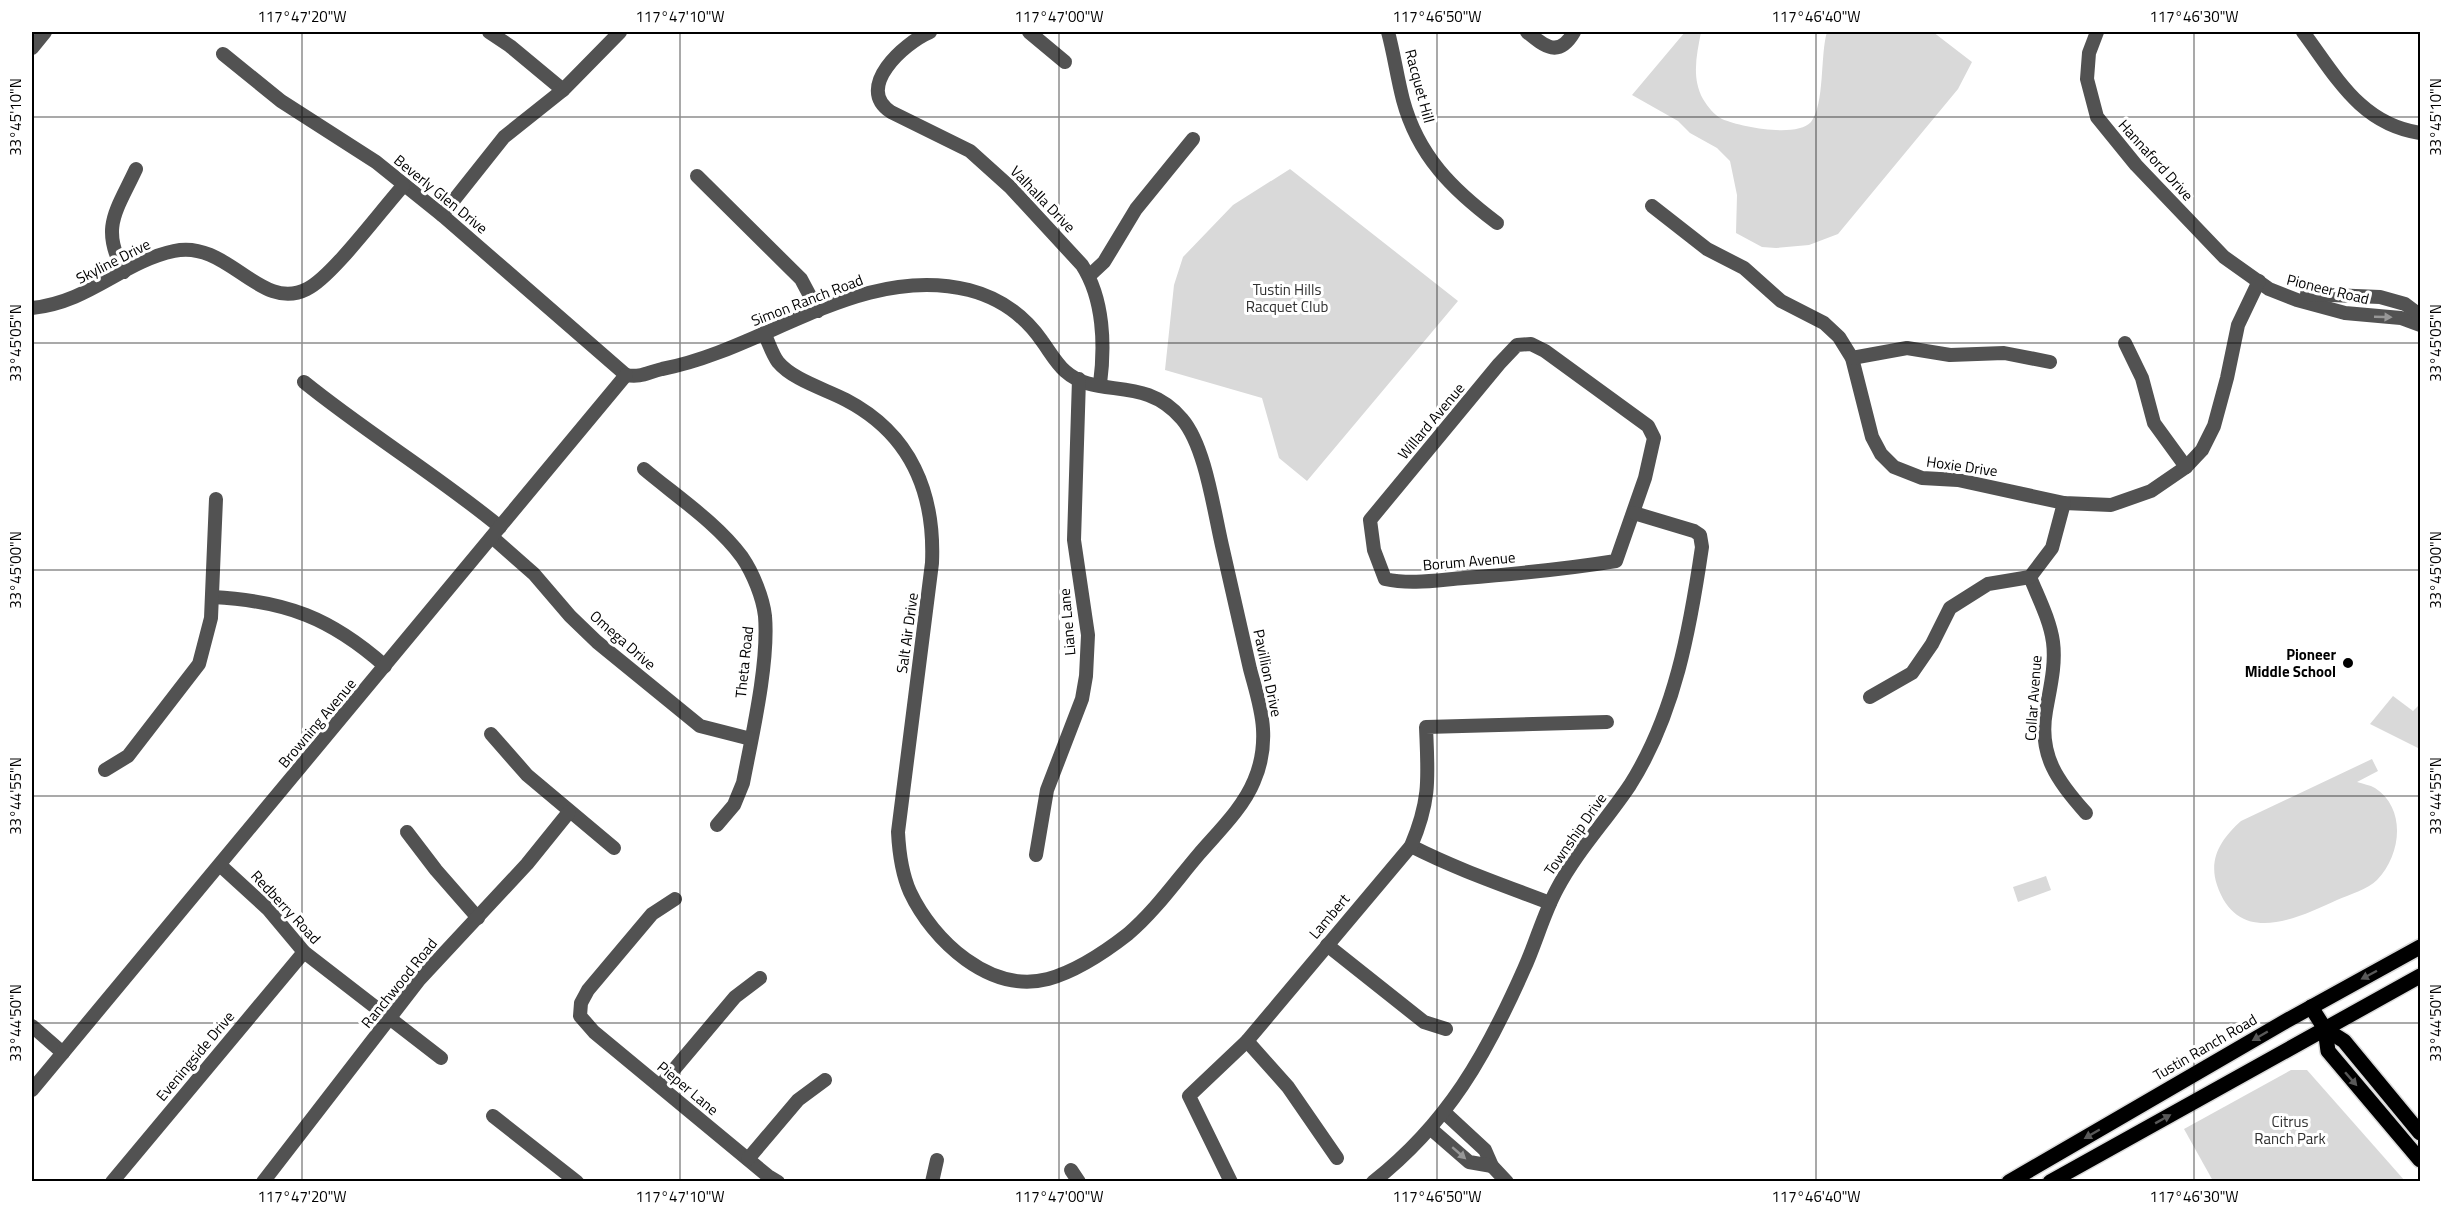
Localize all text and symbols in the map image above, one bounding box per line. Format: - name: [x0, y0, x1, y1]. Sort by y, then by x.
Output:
- text: 117°47'20"W: [257, 5, 347, 28]
- text: 117°47'10"W: [635, 5, 725, 28]
- text: 117°47'00"W: [1014, 5, 1104, 28]
- text: 117°46'50"W: [1392, 5, 1482, 28]
- text: 117°46'40"W: [1771, 5, 1861, 28]
- text: 117°46'30"W: [2149, 5, 2239, 28]
- street label: Racquet Hill: [1399, 47, 1441, 125]
- text: 33°45'10"N: [4, 78, 27, 156]
- text: 33°45'10"N: [2424, 78, 2447, 156]
- street label: Hannaford Drive: [2113, 114, 2199, 206]
- street label: Beverly Glen Drive: [389, 149, 493, 239]
- street label: Valhalla Drive: [1005, 160, 1081, 238]
- street label: Skyline Drive: [72, 232, 154, 290]
- street label: Simon Ranch Road: [748, 268, 866, 332]
- street label: Pioneer Road: [2284, 268, 2372, 310]
- park label: Tustin Hills Racquet Club: [1246, 278, 1328, 318]
- text: 33°45'05"N: [4, 304, 27, 382]
- text: 33°45'05"N: [2424, 304, 2447, 382]
- one-way arrow: [2374, 312, 2393, 322]
- street label: Willard Avenue: [1392, 378, 1470, 464]
- street label: Hoxie Drive: [1925, 450, 1999, 482]
- text: 33°45'00"N: [4, 531, 27, 609]
- text: 33°45'00"N: [2424, 531, 2447, 609]
- street label: Borum Avenue: [1422, 545, 1516, 577]
- street label: Liane Lane: [1053, 588, 1081, 656]
- street label: Salt Air Drive: [890, 591, 924, 675]
- street label: Omega Drive: [585, 605, 661, 675]
- street label: Theta Road: [729, 625, 759, 699]
- street label: Pavillion Drive: [1247, 627, 1289, 719]
- place label: Pioneer Middle School: [2245, 643, 2336, 683]
- street label: Collar Avenue: [2019, 654, 2047, 742]
- marker: Pioneer Middle School: [2341, 656, 2355, 670]
- street label: Browning Avenue: [273, 673, 361, 773]
- text: 33°44'55"N: [4, 757, 27, 835]
- text: 33°44'55"N: [2424, 757, 2447, 835]
- street label: Township Drive: [1538, 788, 1612, 880]
- street label: Redberry Road: [246, 865, 326, 949]
- street label: Lambert: [1303, 888, 1355, 944]
- street label: Ranchwood Road: [355, 933, 443, 1033]
- one-way arrow: [2360, 970, 2377, 980]
- text: 33°44'50"N: [4, 984, 27, 1062]
- text: 33°44'50"N: [2424, 984, 2447, 1062]
- street label: Eveningside Drive: [150, 1006, 240, 1106]
- street label: Tustin Ranch Road: [2149, 1008, 2261, 1086]
- one-way arrow: [2251, 1031, 2268, 1041]
- street label: Pieper Lane: [652, 1055, 724, 1121]
- one-way arrow: [2344, 1071, 2357, 1086]
- park label: Citrus Ranch Park: [2254, 1110, 2326, 1150]
- one-way arrow: [2155, 1114, 2172, 1124]
- one-way arrow: [2083, 1129, 2100, 1139]
- one-way arrow: [1451, 1146, 1466, 1159]
- text: 117°47'20"W: [257, 1185, 347, 1208]
- text: 117°47'10"W: [635, 1185, 725, 1208]
- text: 117°47'00"W: [1014, 1185, 1104, 1208]
- text: 117°46'50"W: [1392, 1185, 1482, 1208]
- text: 117°46'40"W: [1771, 1185, 1861, 1208]
- text: 117°46'30"W: [2149, 1185, 2239, 1208]

